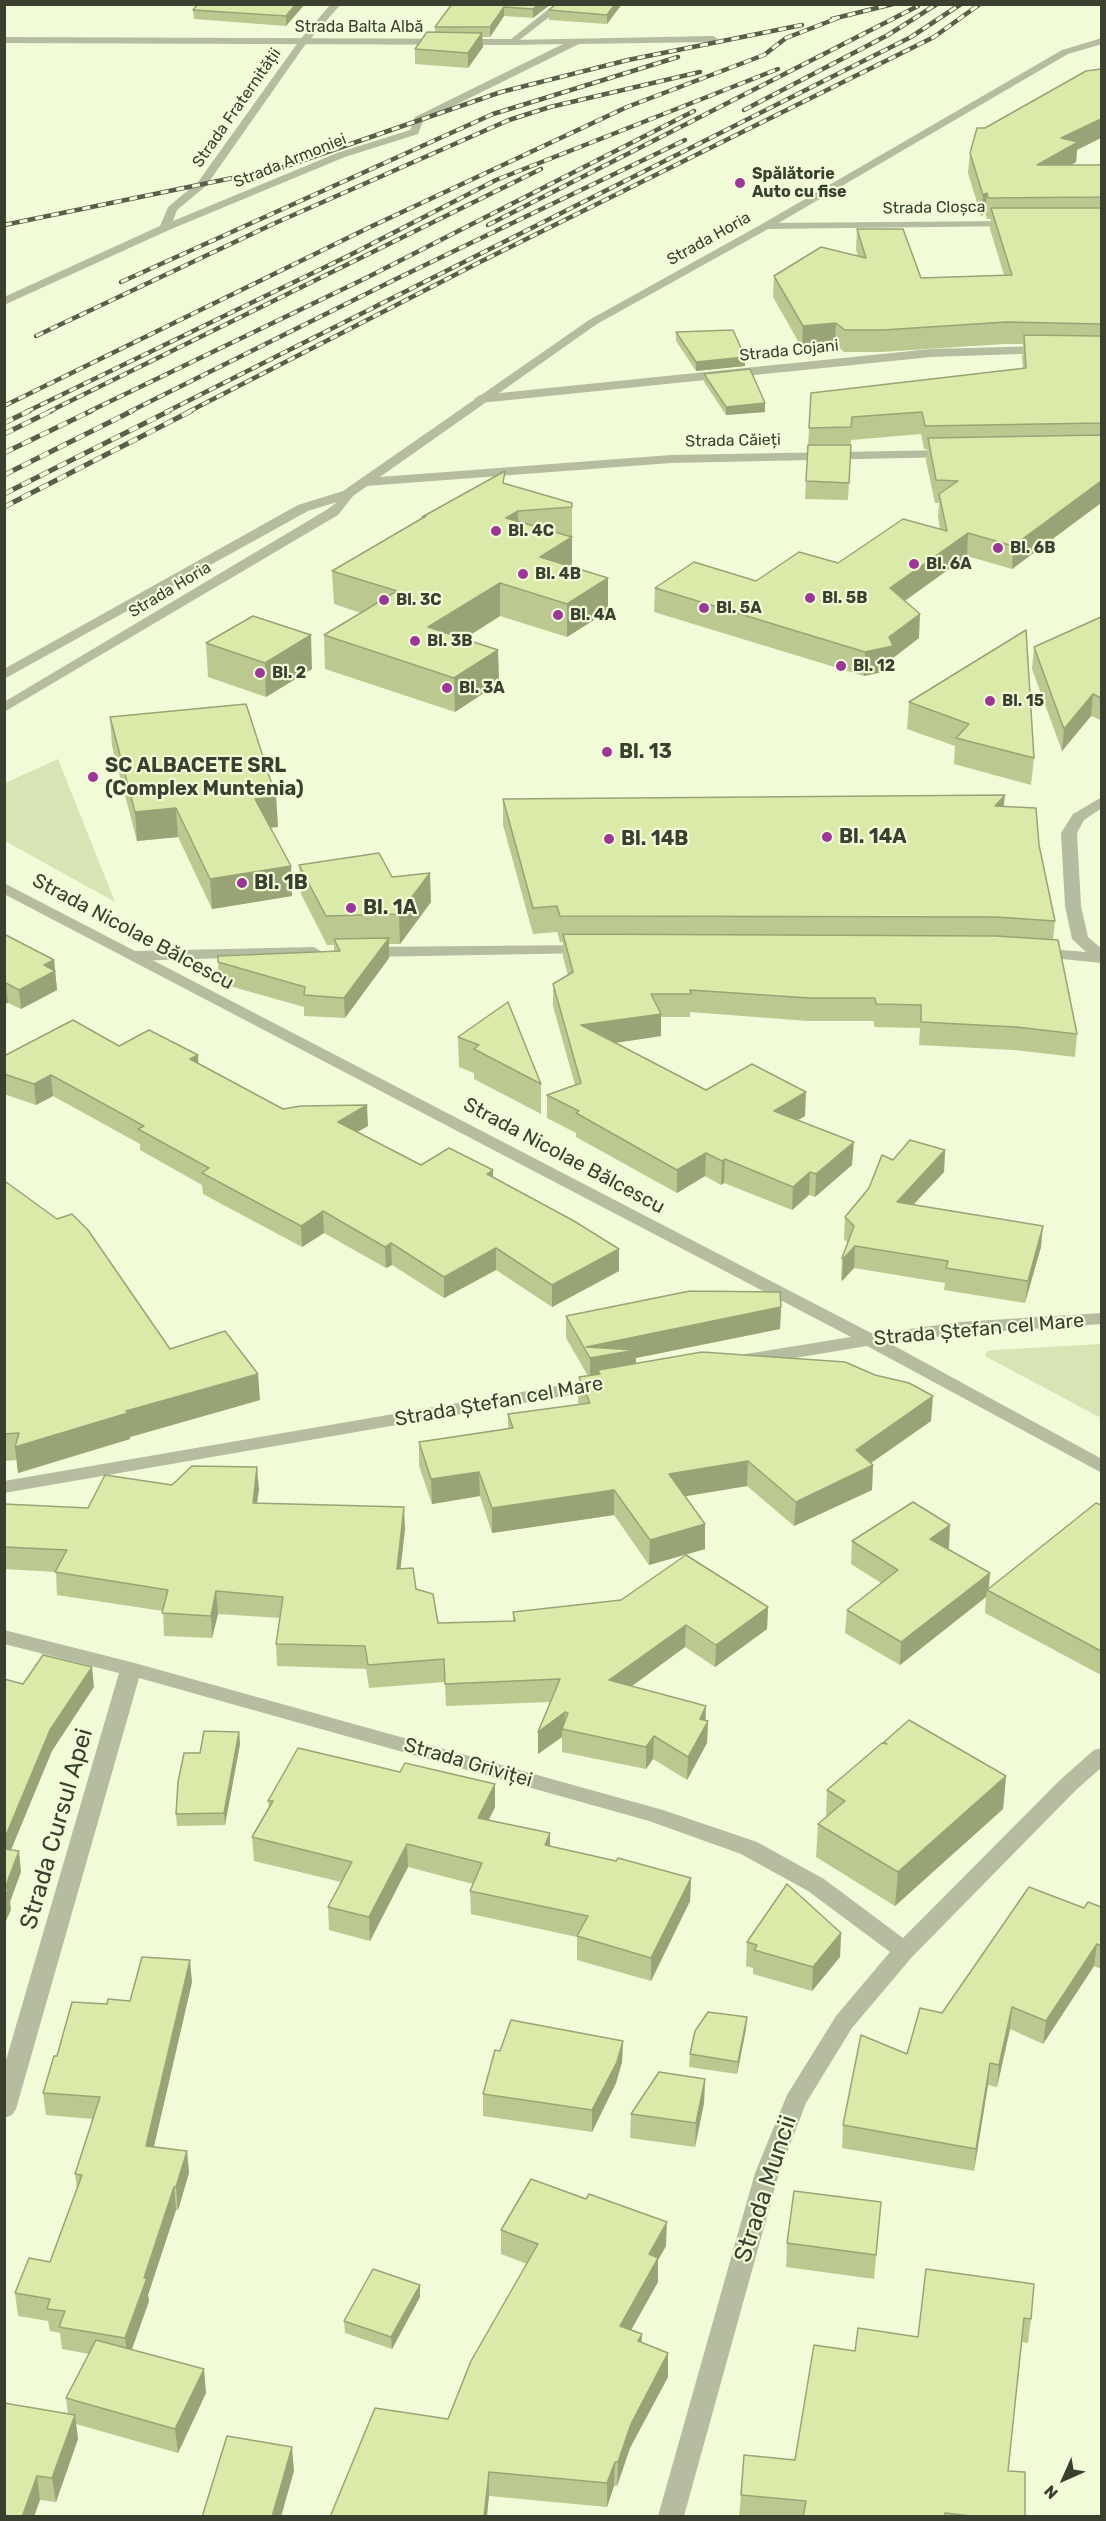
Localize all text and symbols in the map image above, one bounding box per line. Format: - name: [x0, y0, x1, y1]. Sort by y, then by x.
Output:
- street label: Strada Balta Albă: [295, 17, 423, 37]
- street label: Strada Fraternității: [189, 45, 285, 171]
- street label: Strada Armoniei: [231, 130, 349, 192]
- place label: Spălătorie Auto cu fise: [752, 164, 847, 202]
- marker: Spălătorie Auto cu fise: [733, 176, 747, 190]
- street label: Strada Cloșca: [882, 198, 986, 218]
- street label: Strada Horia: [664, 208, 754, 270]
- street label: Strada Cojani: [738, 336, 840, 366]
- street label: Strada Căieți: [685, 431, 781, 451]
- place label: Bl. 4C: [508, 521, 554, 541]
- marker: Bl. 4C: [489, 524, 503, 538]
- place label: Bl. 6B: [1010, 538, 1055, 558]
- marker: Bl. 6B: [991, 541, 1005, 555]
- place label: Bl. 6A: [926, 554, 972, 574]
- marker: Bl. 6A: [907, 557, 921, 571]
- street label: Strada Horia: [125, 558, 215, 622]
- place label: Bl. 4B: [535, 564, 581, 584]
- marker: Bl. 4B: [516, 567, 530, 581]
- place label: Bl. 5B: [822, 588, 867, 608]
- place label: Bl. 3C: [396, 590, 442, 610]
- marker: Bl. 5B: [803, 591, 817, 605]
- marker: Bl. 3C: [377, 593, 391, 607]
- place label: Bl. 5A: [716, 598, 762, 618]
- marker: Bl. 5A: [697, 601, 711, 615]
- place label: Bl. 4A: [570, 605, 616, 625]
- marker: Bl. 4A: [551, 608, 565, 622]
- place label: Bl. 3B: [427, 631, 473, 651]
- marker: Bl. 3B: [408, 634, 422, 648]
- place label: Bl. 12: [853, 656, 895, 676]
- marker: Bl. 12: [834, 659, 848, 673]
- place label: Bl. 2: [272, 663, 306, 683]
- marker: Bl. 2: [253, 666, 267, 680]
- place label: Bl. 3A: [459, 678, 505, 698]
- marker: Bl. 3A: [440, 681, 454, 695]
- place label: Bl. 15: [1002, 691, 1044, 711]
- marker: Bl. 15: [983, 694, 997, 708]
- place label: Bl. 13: [619, 740, 672, 764]
- marker: Bl. 13: [600, 745, 614, 759]
- place label: SC ALBACETE SRL (Complex Muntenia): [105, 754, 304, 801]
- marker: SC ALBACETE SRL (Complex Muntenia): [86, 770, 100, 784]
- place label: Bl. 14A: [839, 825, 907, 849]
- place label: Bl. 14B: [621, 827, 688, 851]
- marker: Bl. 14A: [820, 830, 834, 844]
- marker: Bl. 14B: [602, 832, 616, 846]
- street label: Strada Nicolae Bălcescu: [28, 869, 238, 995]
- place label: Bl. 1B: [254, 871, 308, 895]
- marker: Bl. 1B: [235, 876, 249, 890]
- place label: Bl. 1A: [363, 896, 417, 920]
- marker: Bl. 1A: [344, 901, 358, 915]
- street label: Strada Nicolae Bălcescu: [459, 1093, 669, 1219]
- street label: Strada Ștefan cel Mare: [873, 1309, 1085, 1351]
- street label: Strada Ștefan cel Mare: [393, 1372, 605, 1432]
- street label: Strada Cursul Apei: [15, 1725, 99, 1933]
- street label: Strada Griviței: [401, 1733, 535, 1793]
- street label: Strada Muncii: [729, 2112, 803, 2266]
- north arrow: [1034, 2449, 1094, 2509]
- text: N: [1040, 2481, 1062, 2503]

